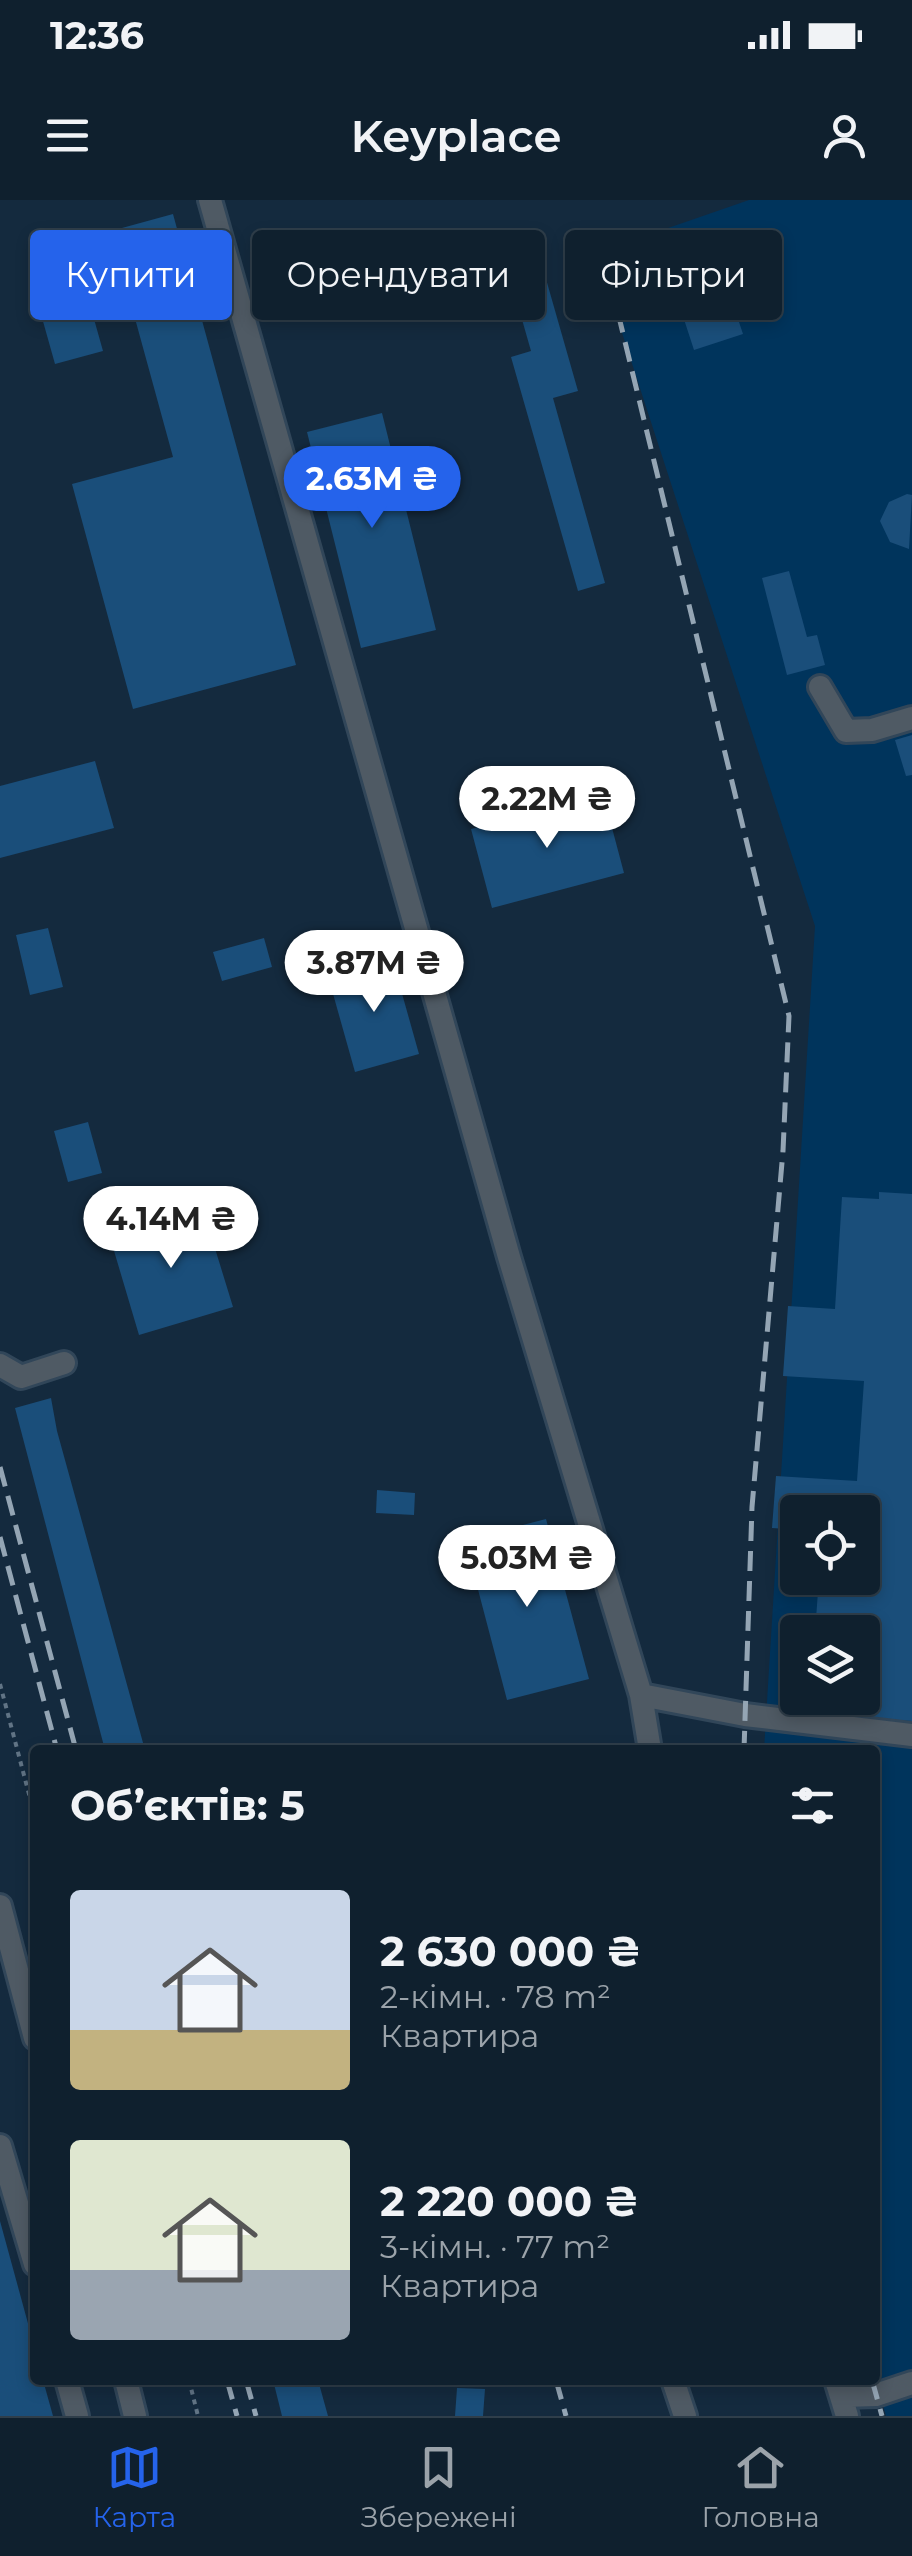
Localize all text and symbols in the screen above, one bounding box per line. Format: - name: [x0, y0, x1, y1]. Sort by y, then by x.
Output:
- text: 12:36: [50, 12, 144, 59]
- icon: menu: [40, 108, 95, 163]
- text: Keyplace: [351, 108, 561, 163]
- icon: person: [817, 108, 872, 163]
- chip: Купити: [30, 230, 232, 320]
- chip: Орендувати: [252, 230, 545, 320]
- chip: Фільтри: [565, 230, 782, 320]
- pin: 2.63M ₴: [280, 446, 464, 531]
- text: 2.63M ₴: [306, 459, 438, 498]
- pin: 2.22M ₴: [455, 766, 639, 851]
- text: 2.22M ₴: [481, 779, 613, 818]
- pin: 3.87M ₴: [282, 930, 466, 1015]
- text: 3.87M ₴: [307, 943, 441, 982]
- pin: 4.14M ₴: [79, 1186, 263, 1271]
- text: 4.14M ₴: [105, 1199, 237, 1238]
- map controls: [780, 1495, 880, 1715]
- button: locate: [780, 1495, 880, 1595]
- pin: 5.03M ₴: [435, 1525, 619, 1610]
- text: 5.03M ₴: [460, 1538, 594, 1577]
- button: layers: [780, 1615, 880, 1715]
- icon: filters: [785, 1778, 840, 1833]
- text: Об’єктів: 5: [70, 1779, 305, 1831]
- text: 2 630 000 ₴: [380, 1925, 641, 1977]
- icon: home: [150, 1930, 270, 2050]
- text: 2-кімн. · 78 m²: [380, 1977, 611, 2016]
- text: Квартира: [380, 2016, 539, 2055]
- text: 2 220 000 ₴: [380, 2175, 639, 2227]
- icon: home: [150, 2180, 270, 2300]
- text: 3-кімн. · 77 m²: [380, 2227, 610, 2266]
- text: Квартира: [380, 2266, 539, 2305]
- tab: Карта: [92, 2440, 176, 2534]
- tab: Збережені: [361, 2440, 517, 2534]
- tab: Головна: [701, 2440, 820, 2534]

